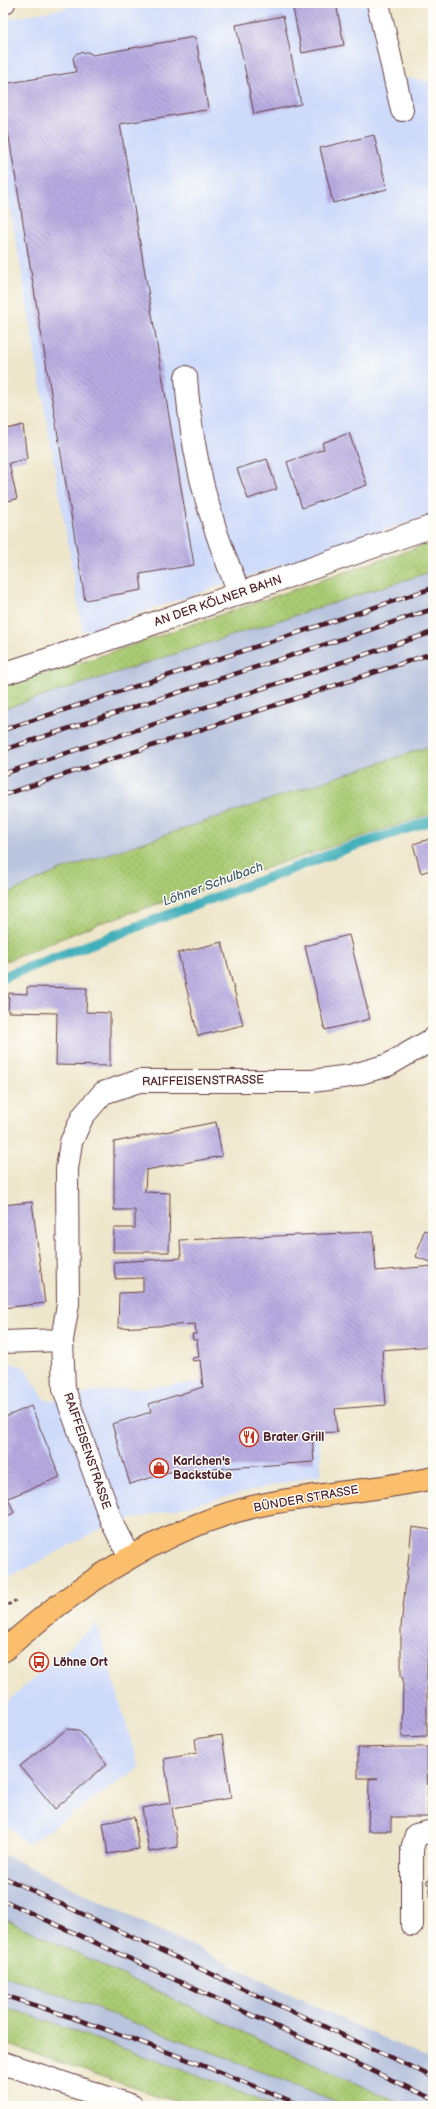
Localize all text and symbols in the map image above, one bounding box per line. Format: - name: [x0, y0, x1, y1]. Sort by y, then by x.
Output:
- street label: AN DER KÖLNER BAHN: [152, 571, 284, 630]
- water label: Löhner Schulbach: [161, 858, 265, 910]
- street label: RAIFFEISENSTRASSE: [142, 1072, 264, 1090]
- street label: RAIFFEISENSTRASSE: [60, 1391, 114, 1511]
- restaurant icon: Brater Grill: [238, 1426, 260, 1448]
- place label: Brater Grill: [263, 1430, 324, 1445]
- place label: Karlchen's Backstube: [173, 1454, 232, 1483]
- shop icon: Karlchen's Backstube: [148, 1457, 170, 1479]
- street label: BÜNDER STRASSE: [252, 1481, 360, 1516]
- bus stop icon: Löhne Ort: [28, 1651, 50, 1673]
- place label: Löhne Ort: [53, 1655, 108, 1670]

